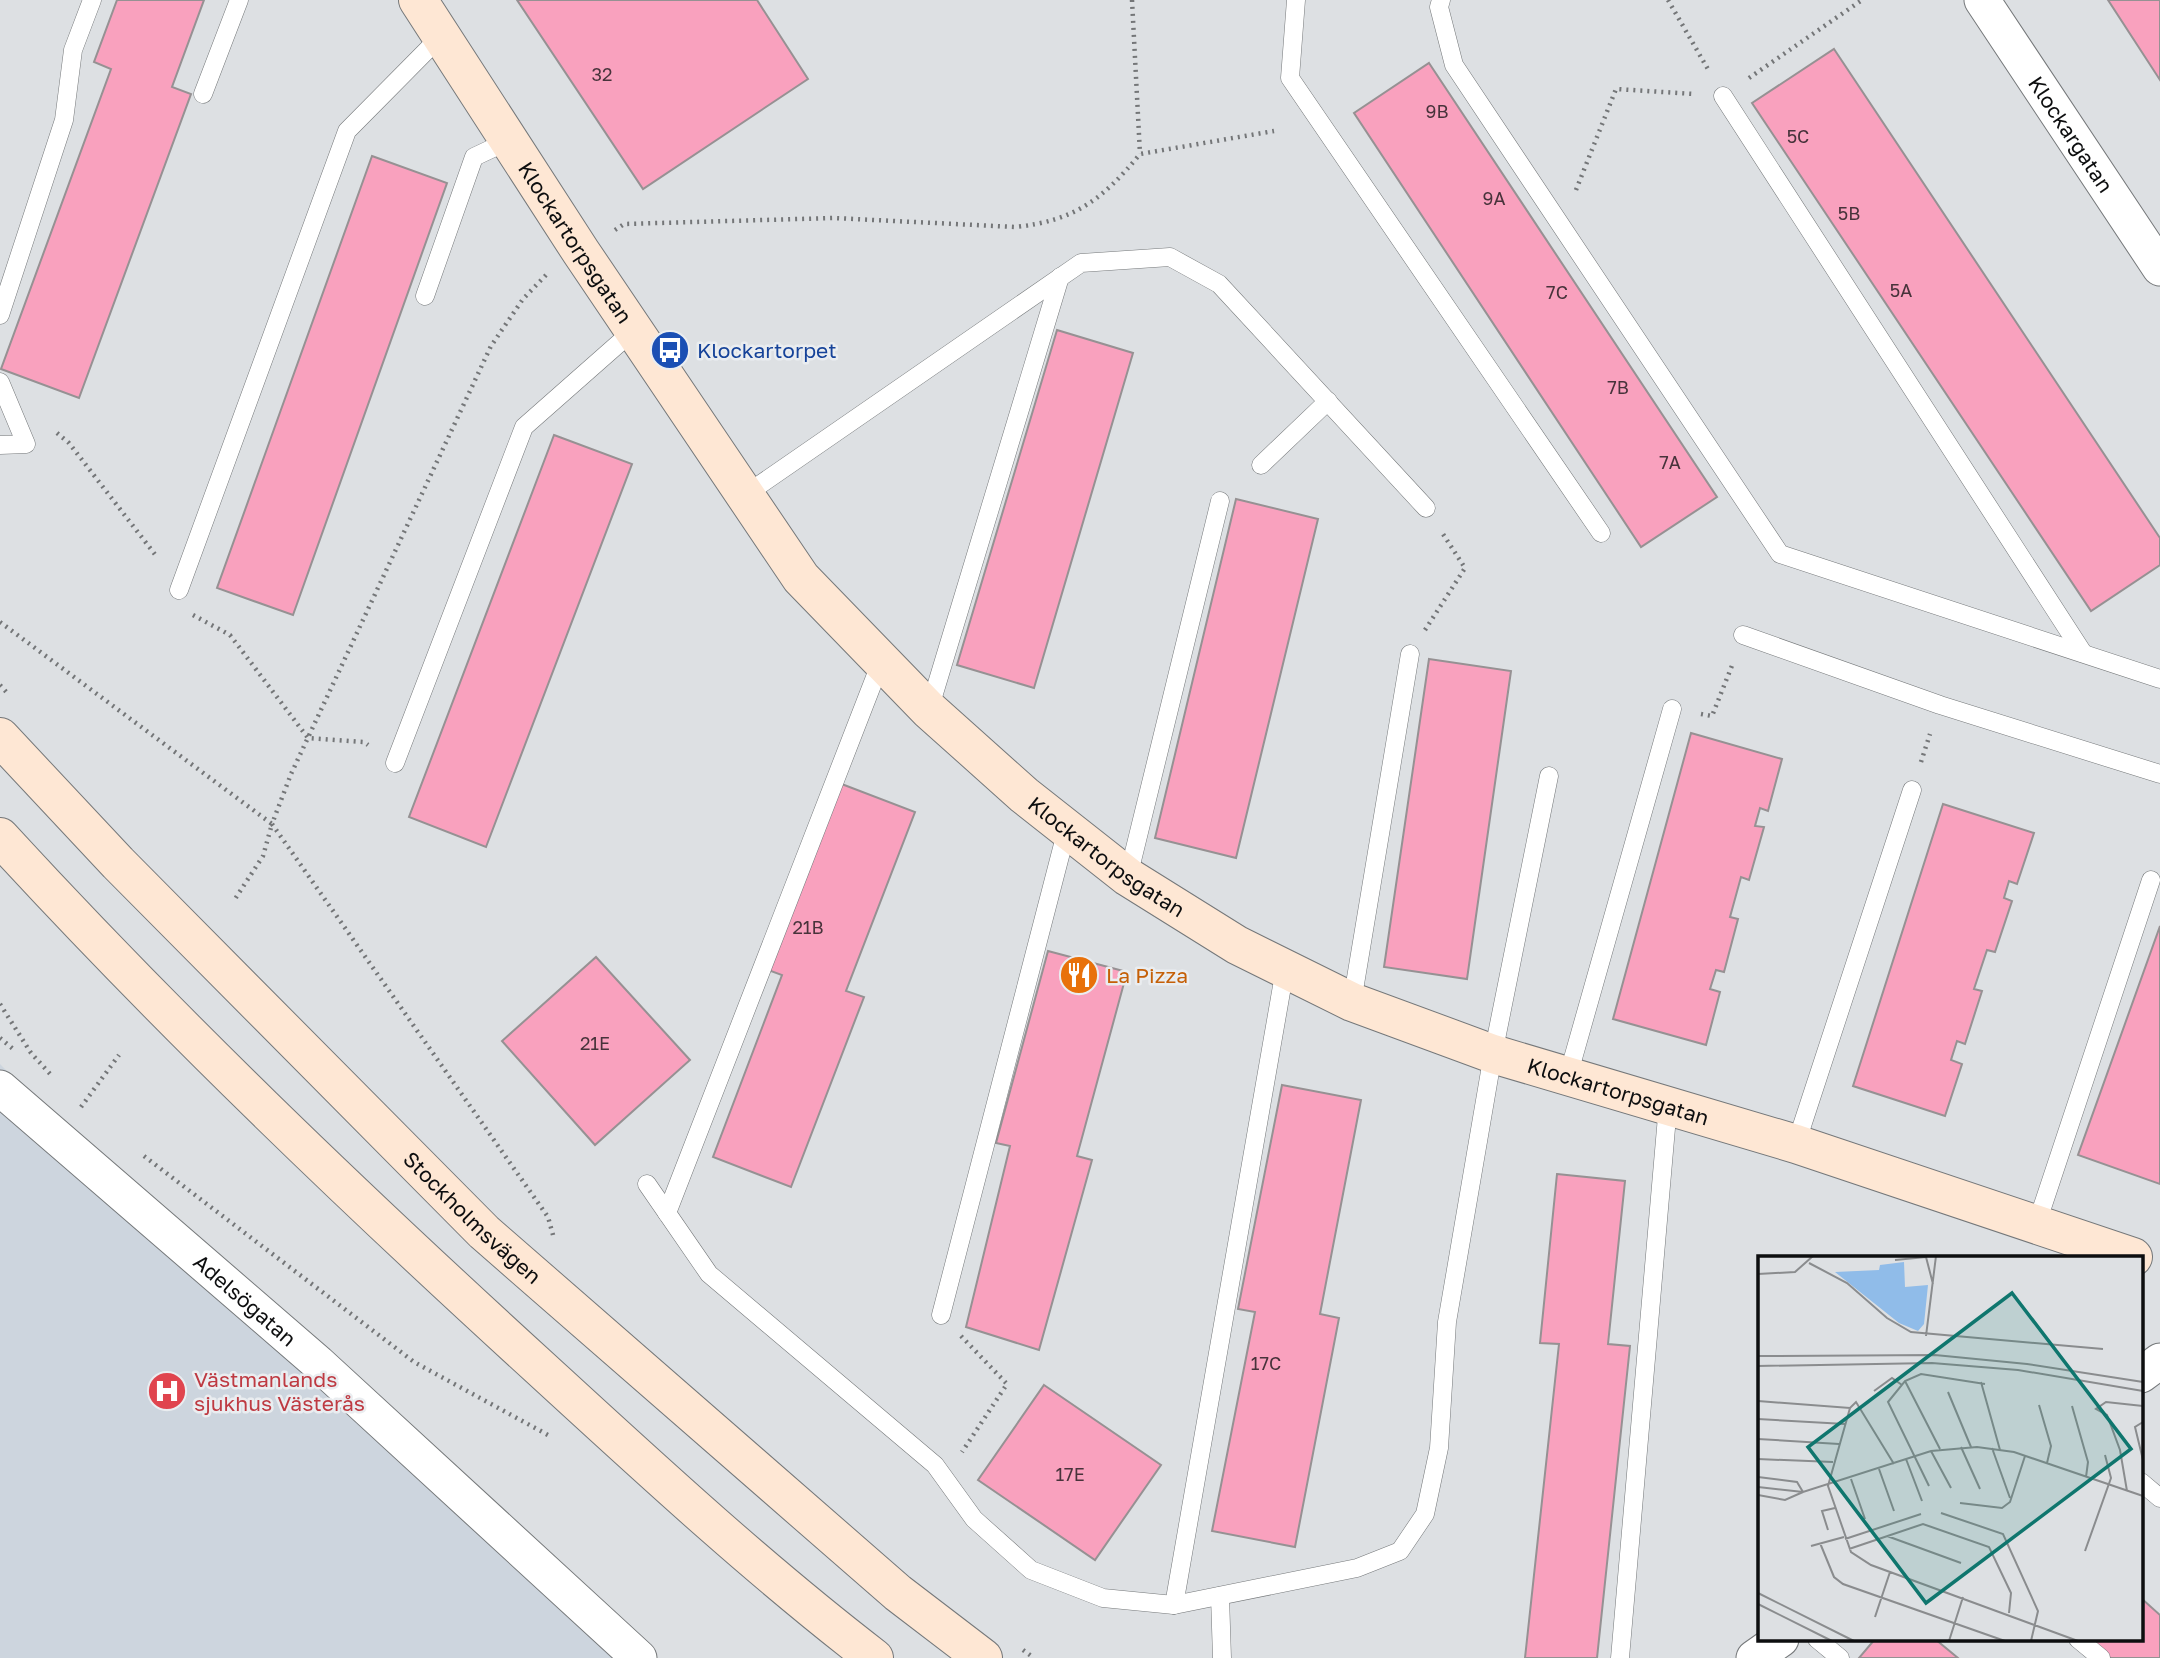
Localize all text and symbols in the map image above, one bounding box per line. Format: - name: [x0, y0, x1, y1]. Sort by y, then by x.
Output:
- house number: 32: [592, 63, 612, 85]
- street label: Klockargatan: [2023, 71, 2119, 197]
- house number: 9B: [1426, 100, 1448, 122]
- house number: 5C: [1787, 125, 1809, 147]
- street label: Klockartorpsgatan: [513, 157, 638, 328]
- house number: 9A: [1483, 187, 1505, 209]
- house number: 5B: [1838, 202, 1860, 224]
- house number: 5A: [1890, 279, 1912, 301]
- house number: 7C: [1546, 281, 1568, 303]
- bus stop icon: Klockartorpet: [649, 329, 691, 371]
- place label: Klockartorpet: [697, 337, 837, 363]
- house number: 7B: [1607, 376, 1629, 398]
- house number: 7A: [1659, 451, 1681, 473]
- street label: Klockartorpsgatan: [1023, 790, 1190, 922]
- house number: 21B: [792, 916, 824, 938]
- restaurant icon: La Pizza: [1058, 954, 1100, 996]
- place label: La Pizza: [1106, 962, 1188, 988]
- house number: 21E: [580, 1032, 610, 1054]
- street label: Klockartorpsgatan: [1524, 1052, 1712, 1130]
- street label: Stockholmsvägen: [398, 1146, 547, 1289]
- street label: Adelsögatan: [188, 1248, 302, 1351]
- inset map: [1758, 1256, 2142, 1640]
- house number: 17C: [1251, 1352, 1281, 1374]
- place label: Västmanlands sjukhus Västerås: [194, 1366, 365, 1416]
- hospital icon: Västmanlands sjukhus Västerås: [146, 1370, 188, 1412]
- house number: 17E: [1055, 1463, 1085, 1485]

